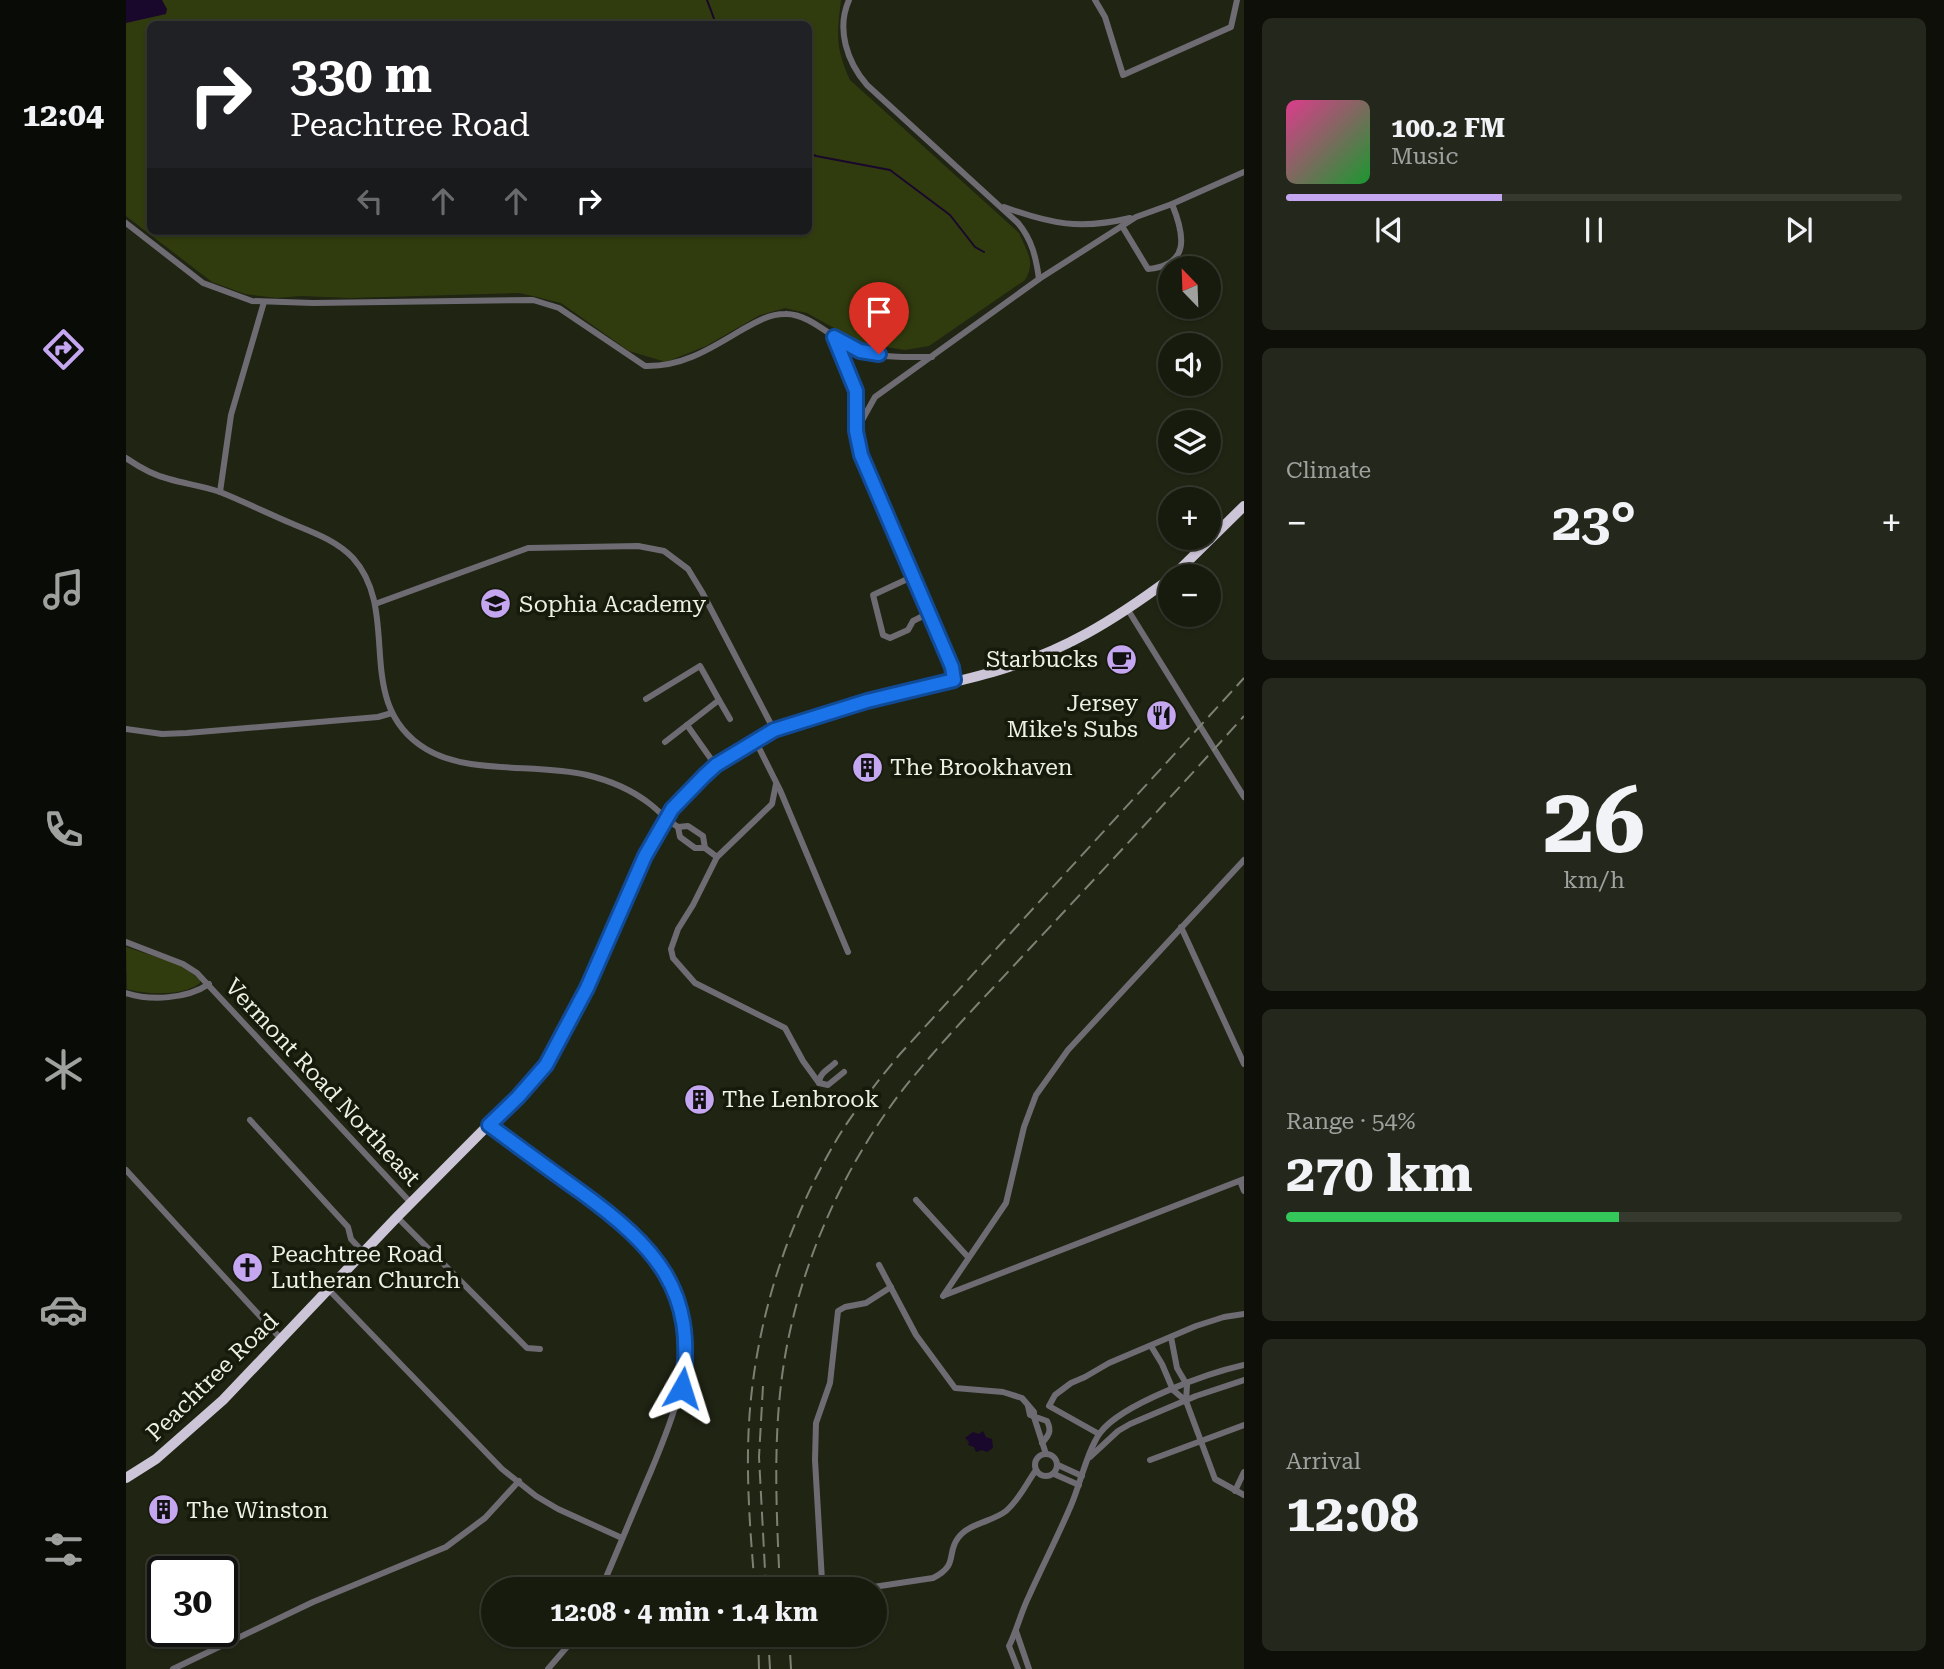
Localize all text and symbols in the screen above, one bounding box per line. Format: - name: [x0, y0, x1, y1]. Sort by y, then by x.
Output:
- text: 330 m: [290, 47, 432, 104]
- icon: right: [175, 49, 266, 140]
- text: 12:04: [22, 96, 104, 134]
- text: Peachtree Road: [290, 106, 530, 144]
- text: 100.2 FM: [1391, 113, 1505, 143]
- text: Music: [1391, 143, 1458, 170]
- icon: left: [351, 182, 389, 220]
- icon: ahead: [424, 182, 462, 220]
- icon: ahead: [497, 182, 535, 220]
- icon: right: [570, 182, 608, 220]
- icon: previous: [1370, 211, 1408, 249]
- icon: pause: [1575, 211, 1613, 249]
- icon: next: [1780, 211, 1818, 249]
- north arrow: [1158, 256, 1222, 318]
- map controls: [1158, 256, 1221, 627]
- pin: [849, 282, 909, 354]
- icon: arrive: [860, 293, 898, 331]
- icon: directions: [39, 325, 88, 374]
- button: sound: [1158, 333, 1221, 396]
- button: layers: [1158, 410, 1221, 473]
- text: Climate: [1286, 457, 1371, 484]
- button: +: [1158, 487, 1221, 550]
- text: 23°: [1552, 492, 1636, 553]
- text: −: [1286, 501, 1307, 545]
- text: +: [1881, 501, 1902, 545]
- button: −: [1158, 564, 1221, 627]
- icon: music: [39, 565, 88, 614]
- school or university icon: Sophia Academy: [479, 587, 513, 621]
- place label: Sophia Academy: [519, 591, 707, 618]
- cafe icon: Starbucks: [1104, 642, 1138, 676]
- place label: Starbucks: [986, 646, 1098, 673]
- place label: Jersey Mike's Subs: [1007, 690, 1138, 743]
- restaurant icon: Jersey Mike's Subs: [1144, 699, 1178, 733]
- building icon: The Brookhaven: [850, 750, 884, 784]
- place label: The Brookhaven: [890, 754, 1073, 781]
- text: 26: [1543, 768, 1645, 874]
- icon: phone: [39, 805, 88, 854]
- text: km/h: [1563, 867, 1625, 894]
- street label: Vermont Road Northeast: [219, 973, 426, 1192]
- icon: climate: [39, 1045, 88, 1094]
- building icon: The Lenbrook: [682, 1082, 716, 1116]
- place label: The Lenbrook: [722, 1086, 879, 1113]
- text: Range · 54%: [1286, 1108, 1415, 1135]
- text: 270 km: [1286, 1143, 1473, 1204]
- place label: Peachtree Road Lutheran Church: [271, 1241, 461, 1294]
- church icon: Peachtree Road Lutheran Church: [231, 1250, 265, 1284]
- icon: car: [39, 1285, 88, 1334]
- street label: Peachtree Road: [141, 1308, 284, 1447]
- position arrow: [645, 1351, 719, 1425]
- text: Arrival: [1286, 1448, 1361, 1475]
- text: 12:08: [1286, 1483, 1419, 1544]
- building icon: The Winston: [146, 1493, 180, 1527]
- place label: The Winston: [186, 1497, 329, 1524]
- icon: filters: [39, 1525, 88, 1574]
- speed limit sign: 30: [147, 1556, 238, 1647]
- text: 12:08 · 4 min · 1.4 km: [550, 1597, 818, 1627]

